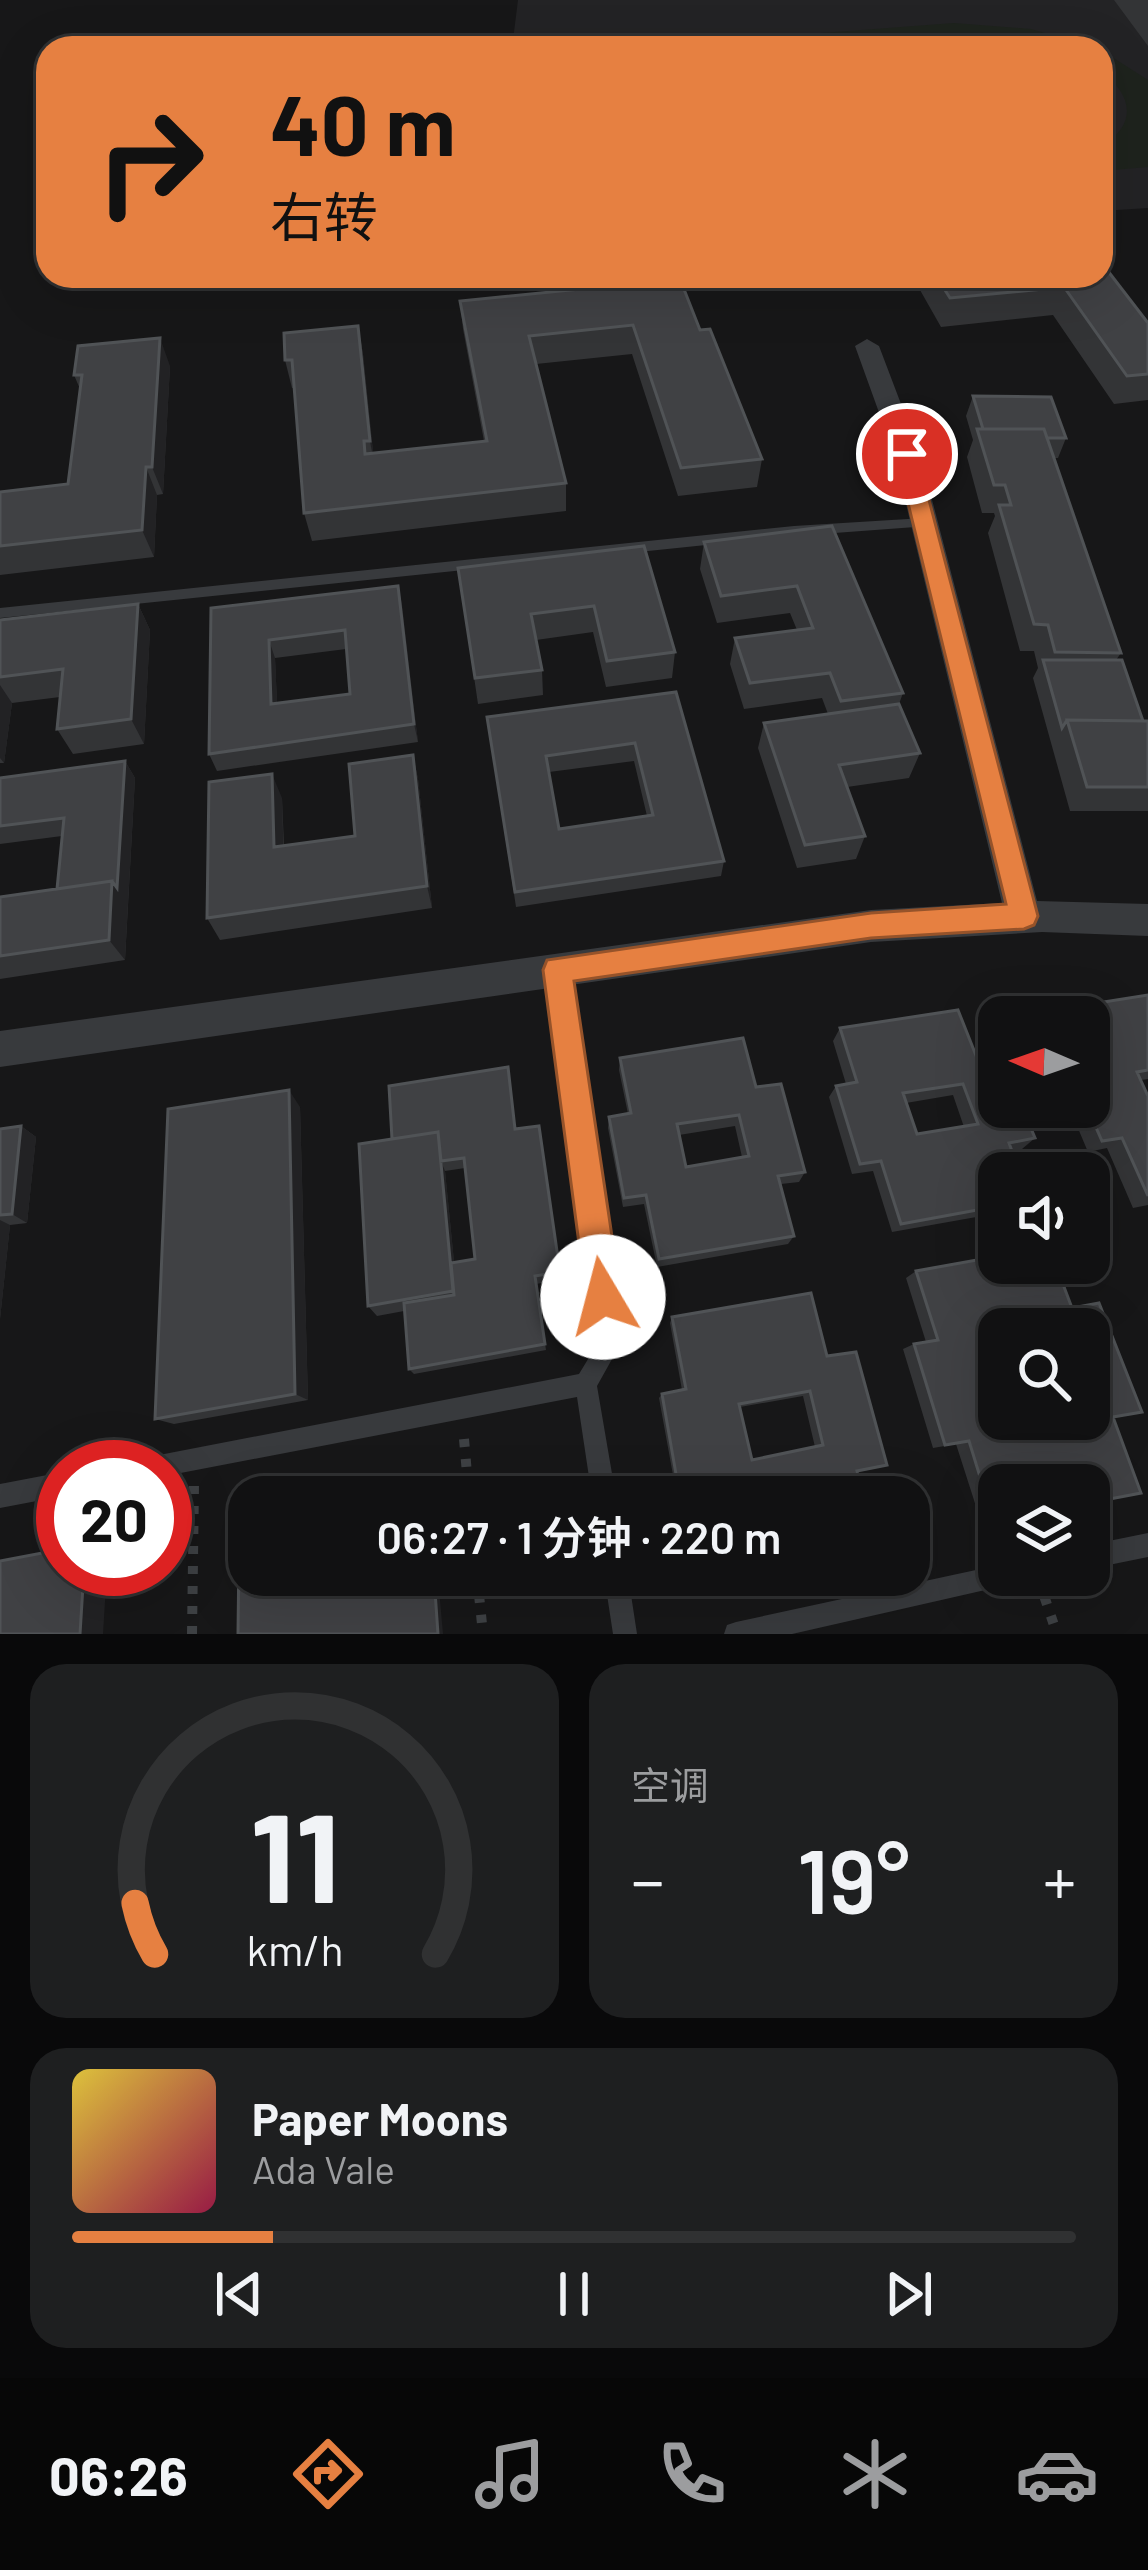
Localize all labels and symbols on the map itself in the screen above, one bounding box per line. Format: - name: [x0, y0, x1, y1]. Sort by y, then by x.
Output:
- pin: [856, 403, 958, 505]
- north arrow: [978, 996, 1110, 1128]
- position arrow: [540, 1234, 666, 1360]
- speed limit sign: 20: [36, 1440, 192, 1596]

